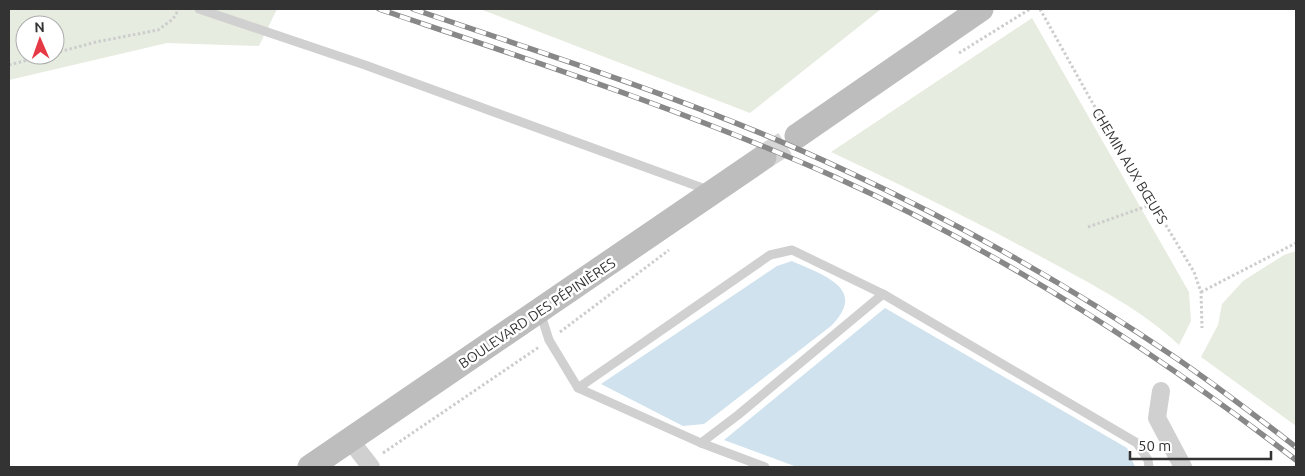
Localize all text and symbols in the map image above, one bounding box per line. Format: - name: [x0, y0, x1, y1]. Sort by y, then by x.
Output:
- north arrow: [15, 15, 65, 65]
- text: N: [34, 19, 45, 35]
- street label: CHEMIN AUX BŒUFS: [1089, 105, 1171, 227]
- street label: BOULEVARD DES PÉPINIÈRES: [455, 254, 618, 371]
- scale bar: [1130, 428, 1271, 460]
- text: 50 m: [1138, 437, 1171, 454]

